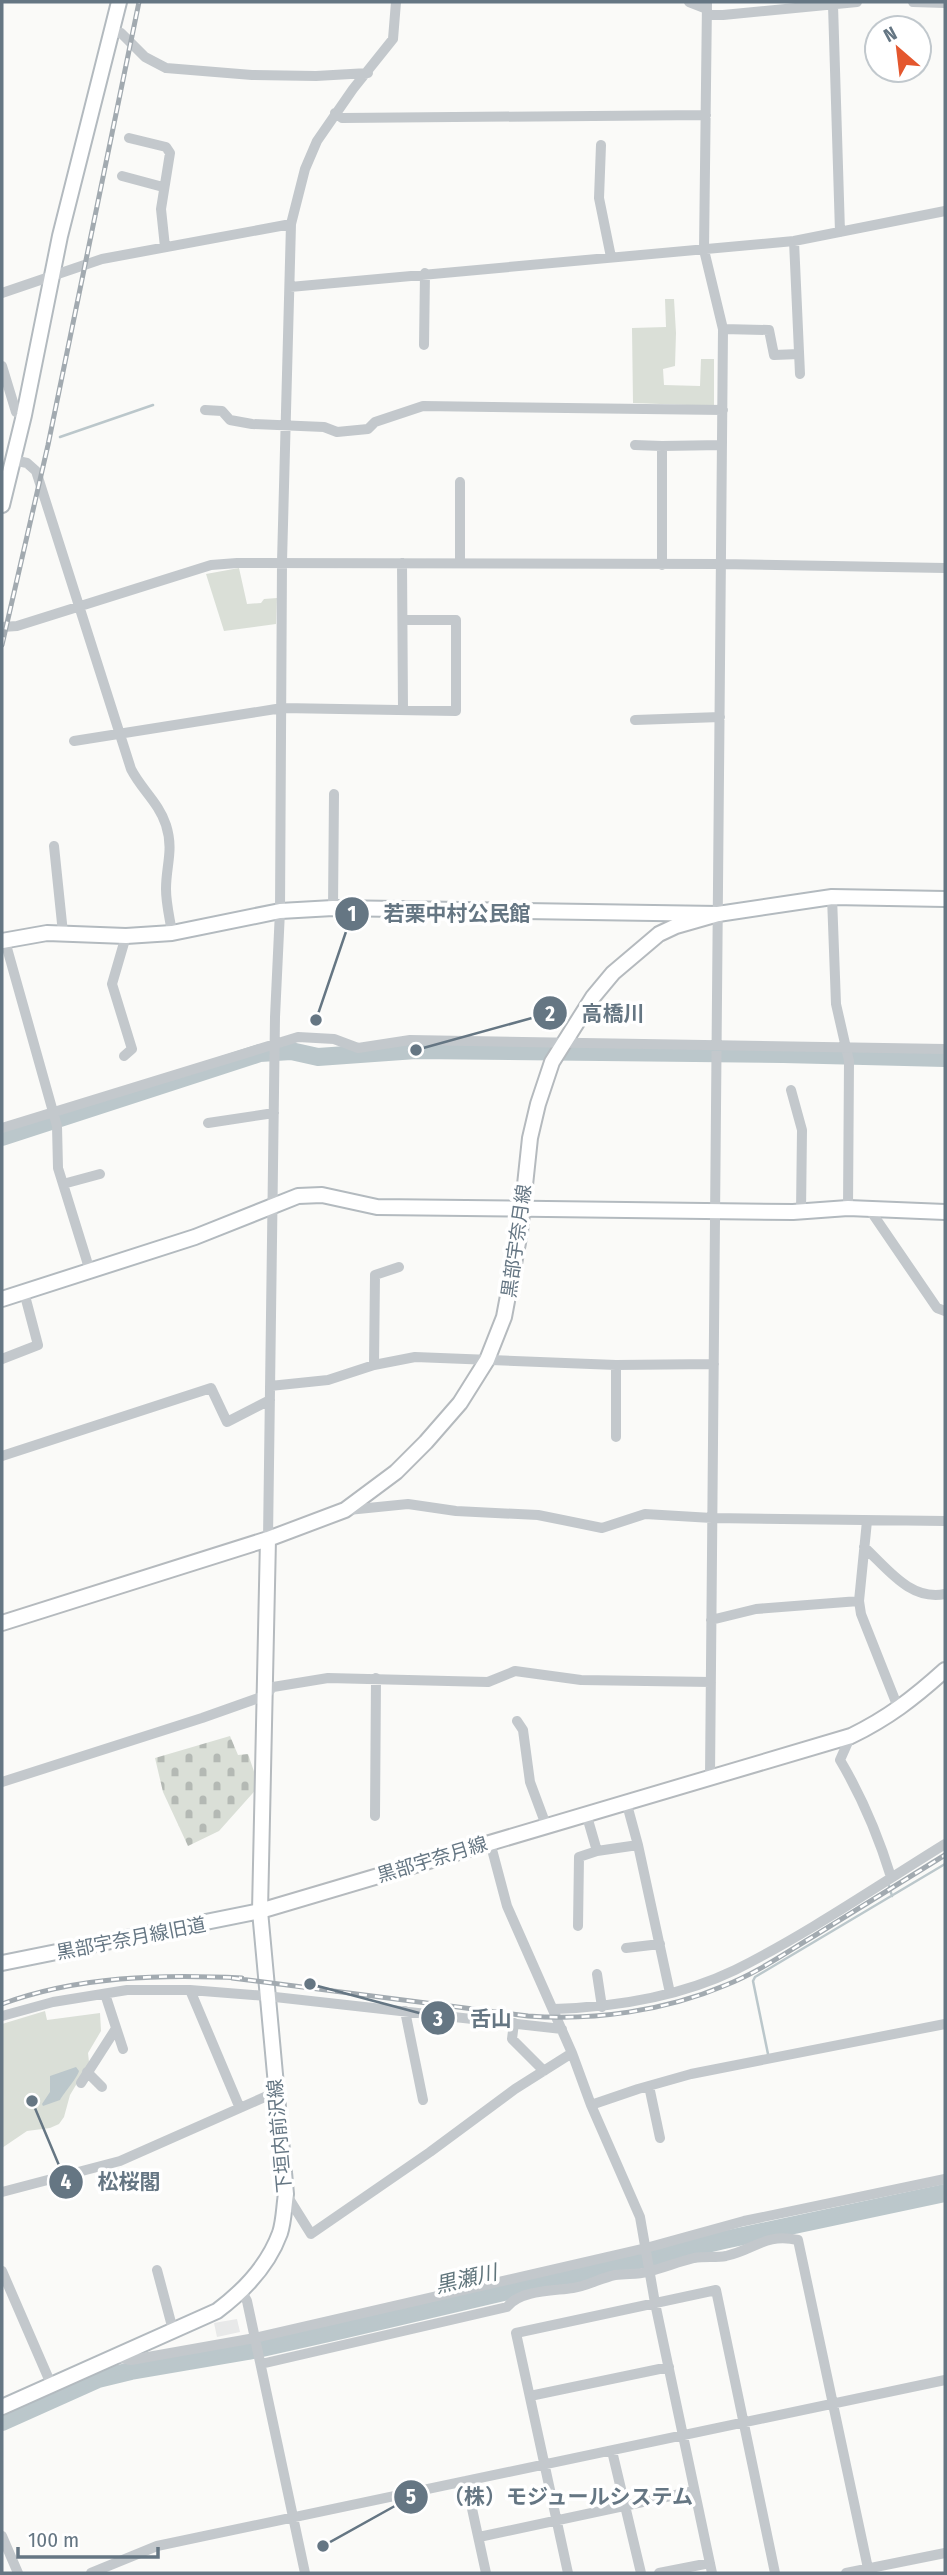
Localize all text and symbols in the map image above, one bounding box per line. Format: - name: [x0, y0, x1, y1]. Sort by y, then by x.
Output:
- north arrow: [863, 14, 933, 84]
- text: N: [880, 22, 901, 47]
- callout: 若栗中村公民館: [334, 893, 544, 935]
- text: 1: [348, 901, 356, 927]
- text: 若栗中村公民館: [384, 901, 531, 927]
- callout: 高橋川: [532, 992, 658, 1034]
- text: 2: [544, 1001, 555, 1027]
- text: 高橋川: [582, 1001, 645, 1027]
- street label: 黒部宇奈月線: [497, 1183, 536, 1299]
- street label: 黒部宇奈月線: [374, 1832, 490, 1887]
- street label: 黒部宇奈月線旧道: [54, 1913, 208, 1964]
- callout: 舌山: [421, 1997, 526, 2039]
- text: 3: [432, 2006, 443, 2032]
- text: 舌山: [470, 2006, 512, 2032]
- street label: 下垣内前沢線: [263, 2078, 296, 2194]
- callout: 松桜閣: [49, 2161, 175, 2203]
- text: 4: [61, 2169, 72, 2195]
- text: 松桜閣: [98, 2169, 161, 2195]
- water label: 黒瀬川: [432, 2259, 502, 2299]
- callout: （株）モジュールシステム: [393, 2476, 708, 2518]
- text: 5: [406, 2484, 416, 2510]
- text: （株）モジュールシステム: [443, 2484, 693, 2510]
- scale bar: [18, 2516, 158, 2560]
- text: 100 m: [28, 2527, 79, 2553]

